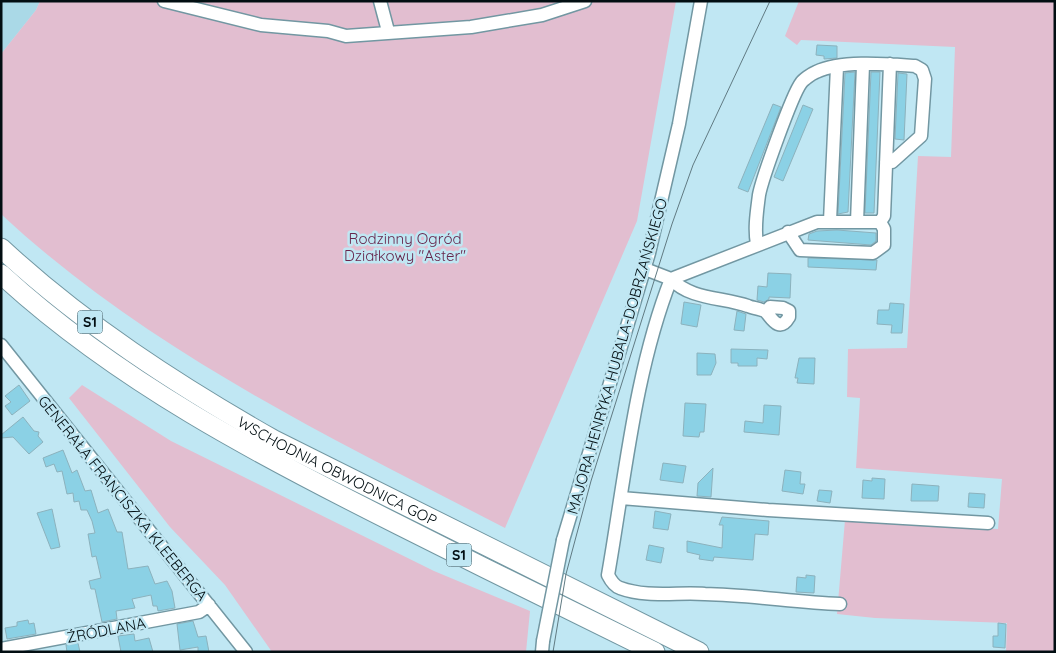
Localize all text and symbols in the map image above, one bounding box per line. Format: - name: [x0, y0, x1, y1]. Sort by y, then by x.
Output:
- street label: MAJORA HENRYKA HUBALA-DOBRZAŃSKIEGO: [563, 196, 671, 516]
- park label: Rodzinny Ogród Działkowy "Aster": [344, 229, 466, 265]
- road number: S1: [78, 311, 102, 334]
- street label: GENERAŁA FRANCISZKA KLEEBERGA: [34, 391, 212, 605]
- street label: WSCHODNIA OBWODNICA GOP: [234, 412, 440, 529]
- road number: S1: [446, 544, 472, 566]
- street label: ŹRÓDLANA: [65, 613, 148, 647]

